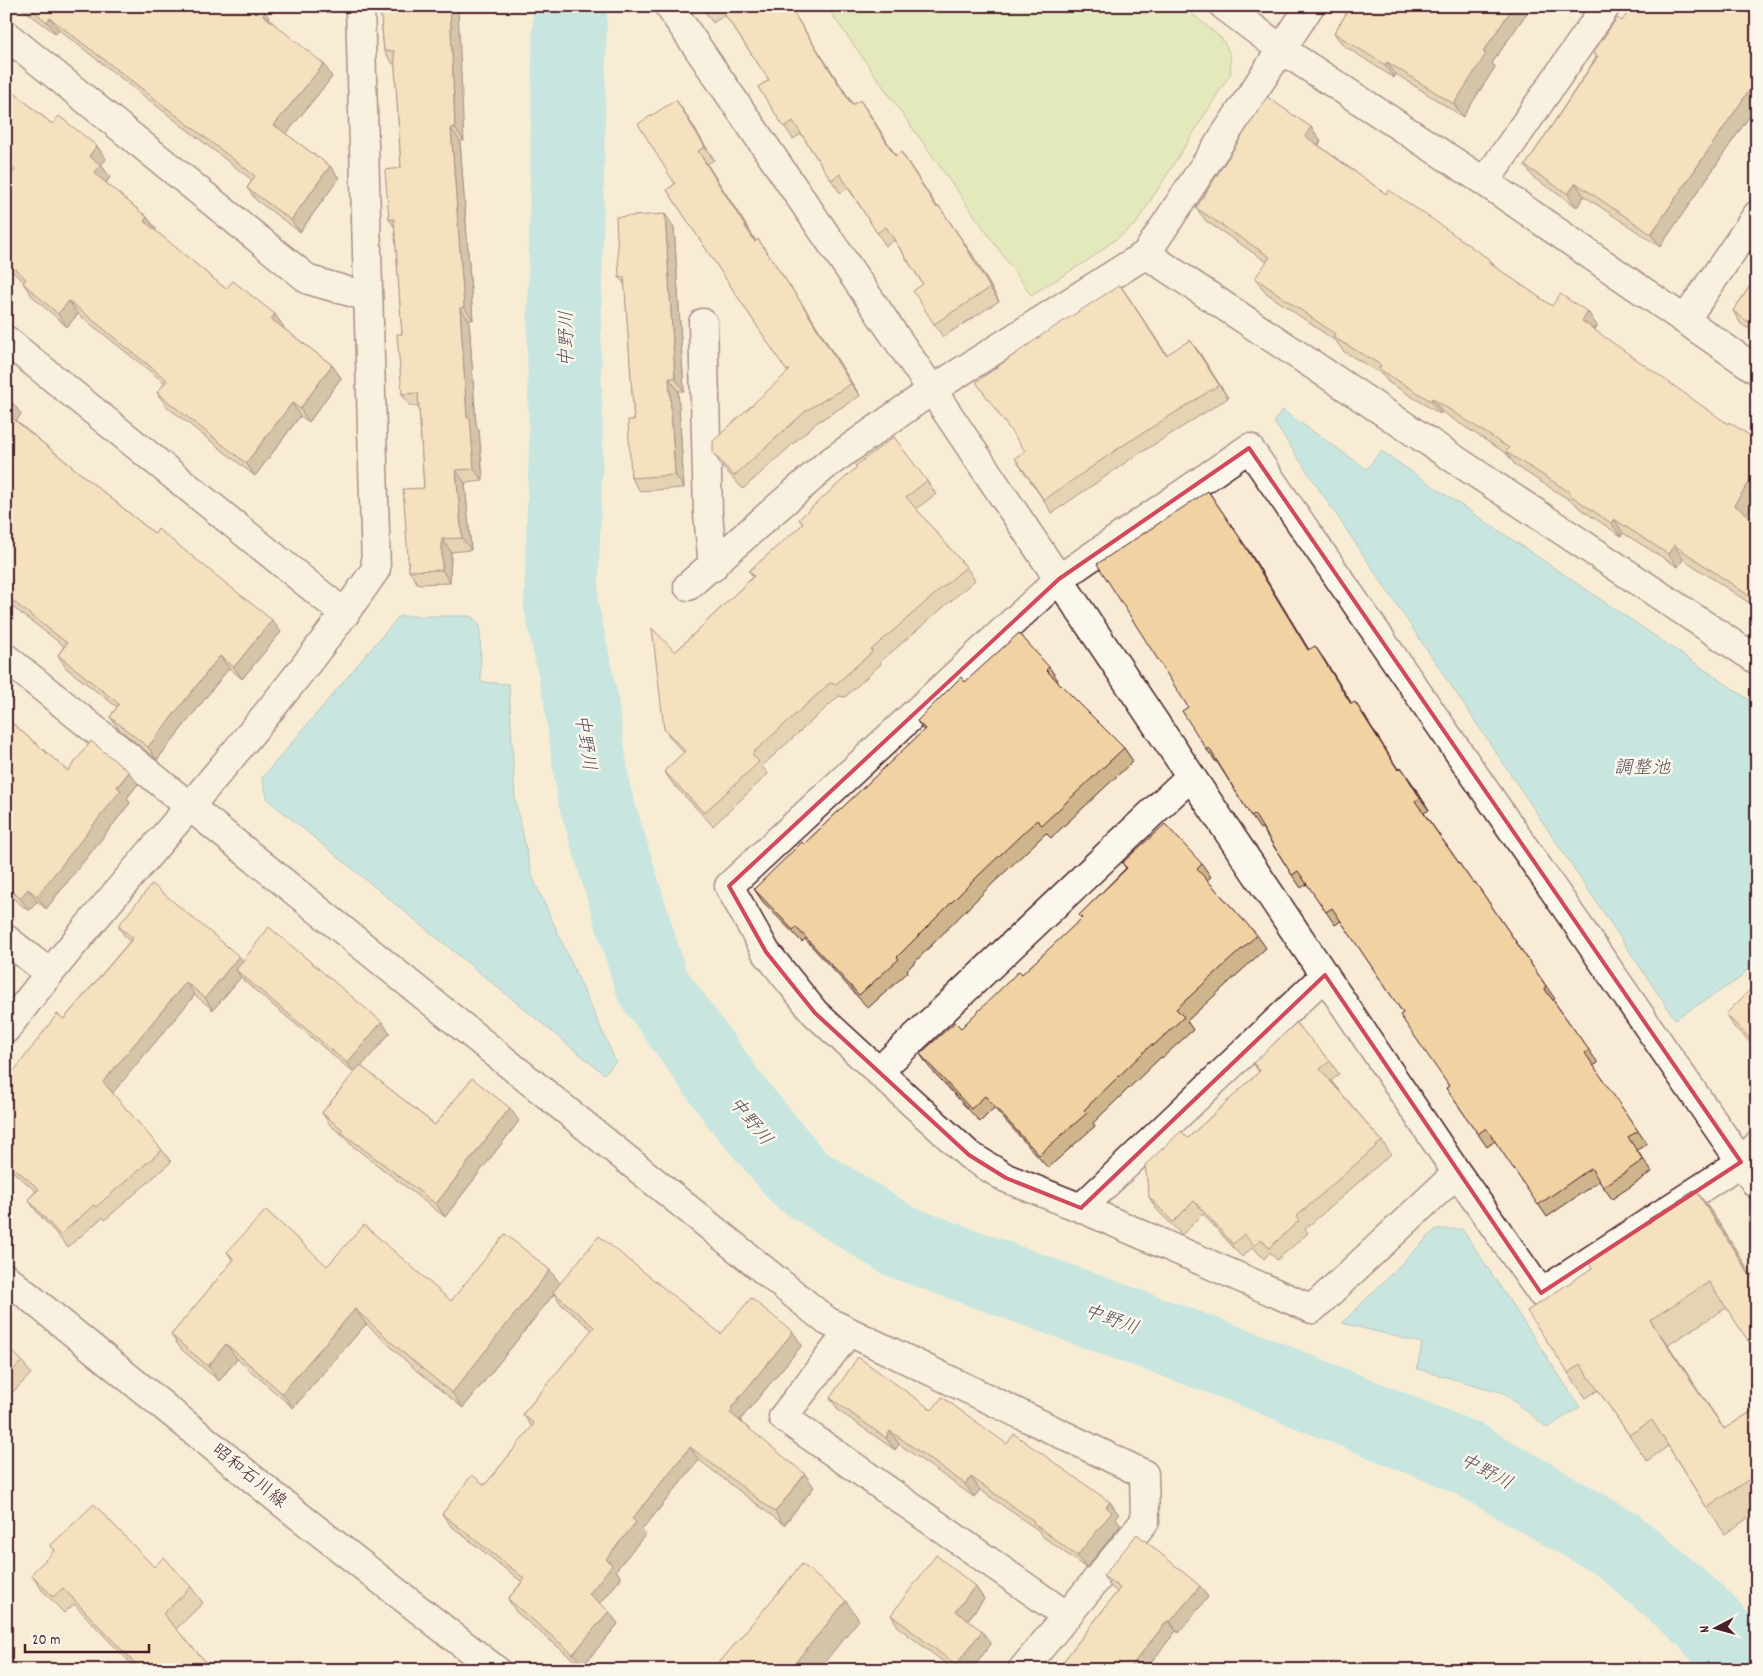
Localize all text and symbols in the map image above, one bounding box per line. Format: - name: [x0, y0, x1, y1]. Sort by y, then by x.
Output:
- water label: 中野川: [555, 310, 582, 368]
- water label: 中野川: [566, 712, 601, 773]
- water label: 調整池: [1613, 756, 1671, 783]
- water label: 中野川: [721, 1092, 778, 1153]
- water label: 中野川: [1079, 1299, 1142, 1344]
- street label: 昭和石川線: [206, 1439, 291, 1515]
- water label: 中野川: [1454, 1448, 1517, 1498]
- north arrow: [1690, 1604, 1740, 1654]
- scale bar: [25, 1621, 149, 1653]
- text: N: [1695, 1625, 1715, 1634]
- text: 20 m: [32, 1630, 60, 1652]

